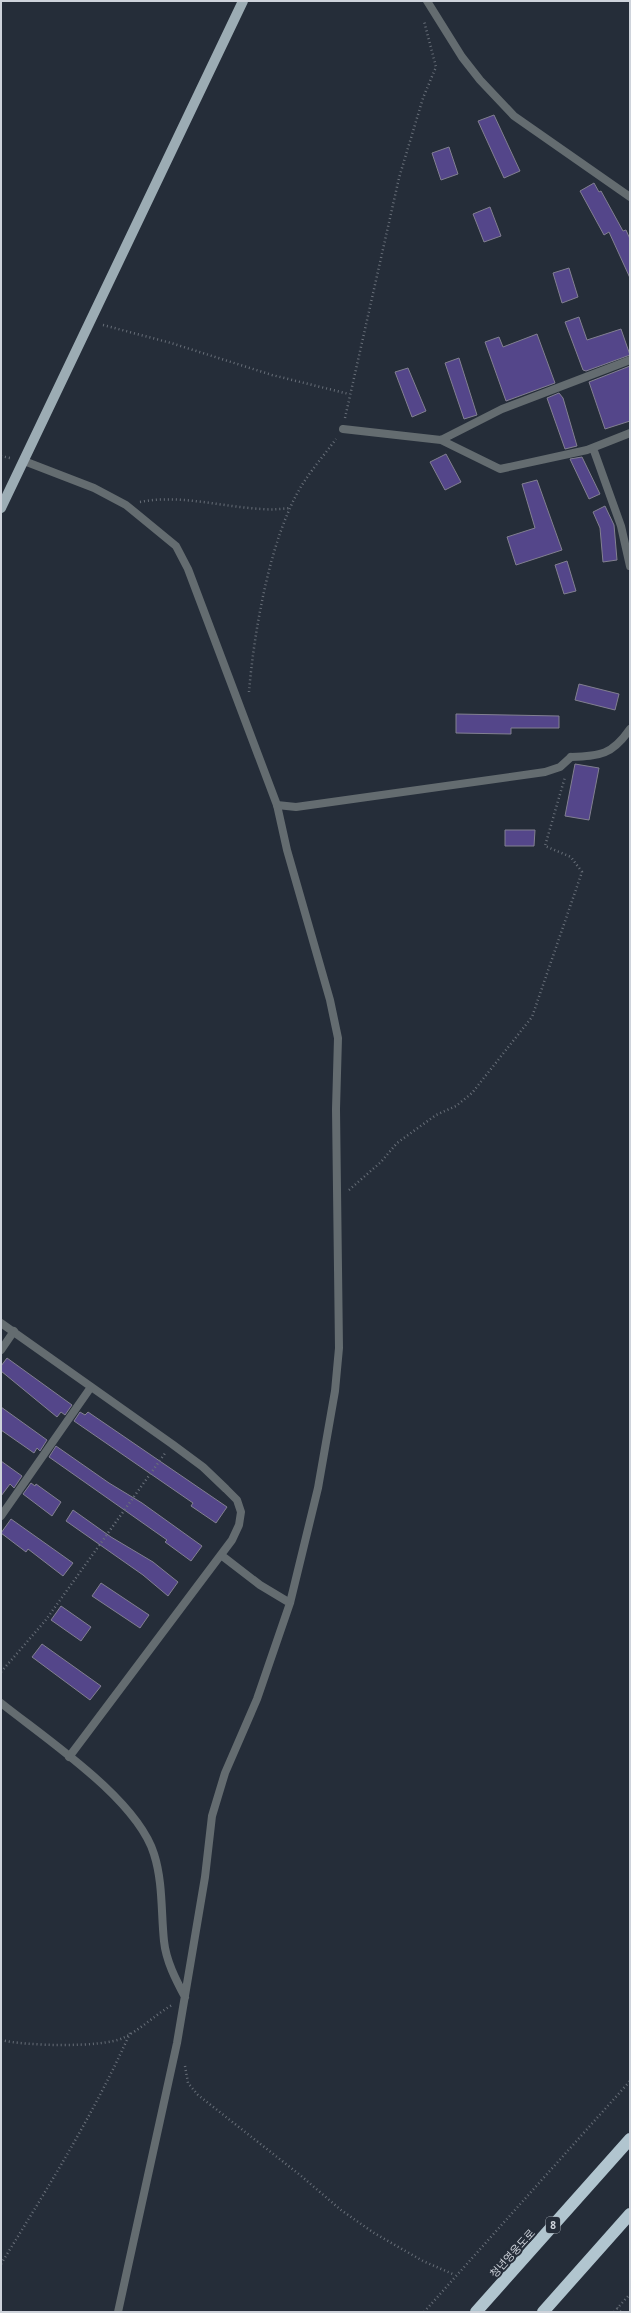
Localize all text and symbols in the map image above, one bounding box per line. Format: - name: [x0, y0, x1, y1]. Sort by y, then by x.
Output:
- road number: 8: [546, 2217, 560, 2233]
- street label: 청년영웅도로: [486, 2225, 538, 2281]

